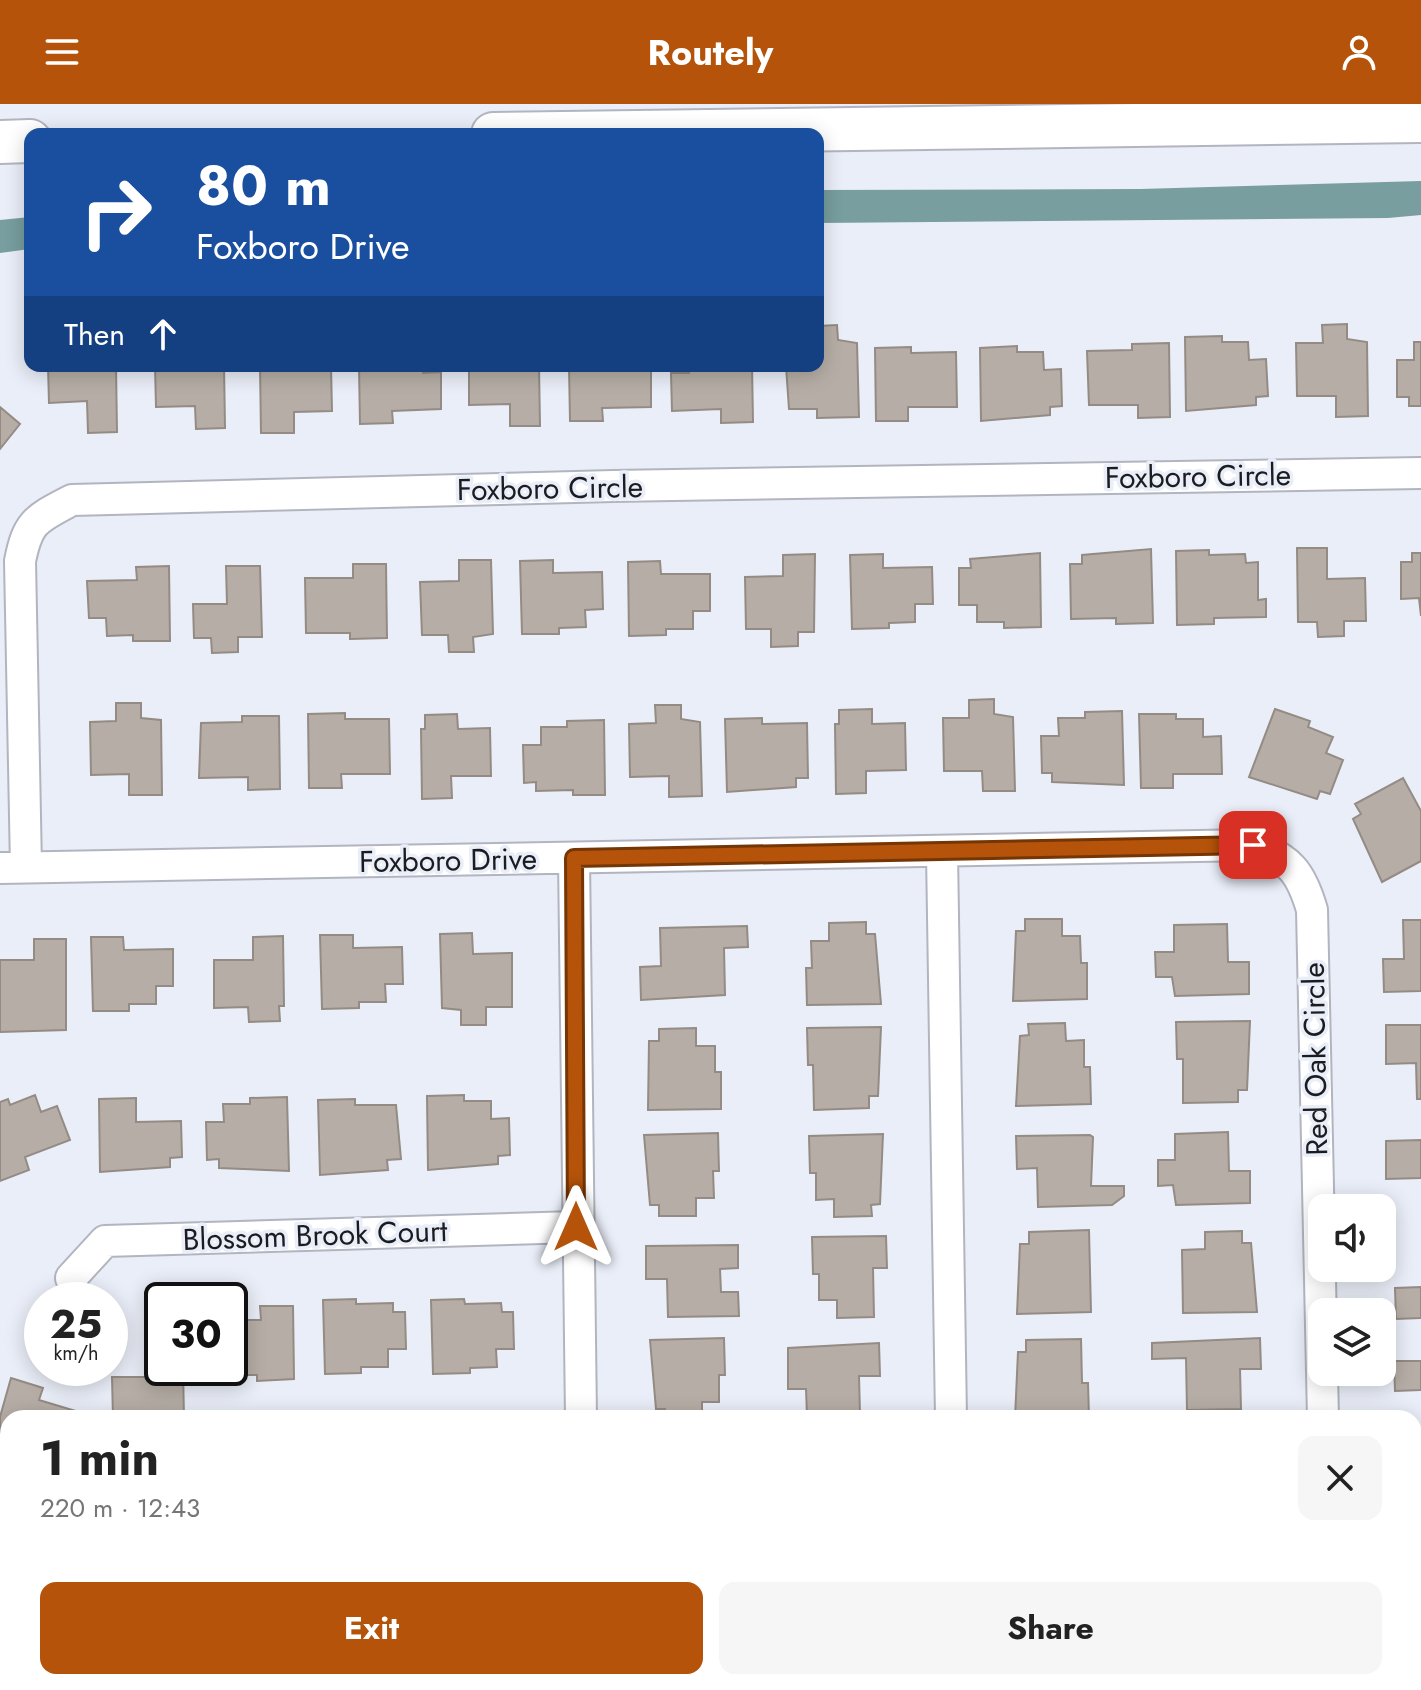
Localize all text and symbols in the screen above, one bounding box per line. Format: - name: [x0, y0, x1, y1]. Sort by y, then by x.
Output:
- text: Routely: [648, 26, 773, 78]
- icon: menu: [40, 30, 84, 74]
- icon: person: [1337, 30, 1381, 74]
- text: 80 m: [196, 145, 331, 226]
- icon: right: [64, 160, 168, 264]
- text: Foxboro Drive: [196, 220, 410, 272]
- icon: ahead: [141, 312, 185, 356]
- text: Then: [64, 313, 125, 356]
- street label: Foxboro Circle: [1105, 453, 1291, 499]
- street label: Foxboro Circle: [457, 465, 643, 511]
- pin: [1219, 811, 1287, 879]
- icon: arrive: [1231, 823, 1275, 867]
- street label: Foxboro Drive: [359, 837, 537, 883]
- street label: Red Oak Circle: [1292, 962, 1338, 1156]
- position arrow: [534, 1185, 618, 1269]
- map controls: [1308, 1194, 1396, 1386]
- button: sound: [1308, 1194, 1396, 1282]
- street label: Blossom Brook Court: [182, 1209, 449, 1261]
- speed limit sign: 30: [144, 1282, 248, 1386]
- text: 25: [50, 1295, 102, 1353]
- button: layers: [1308, 1298, 1396, 1386]
- text: km/h: [53, 1339, 99, 1368]
- text: 1 min: [40, 1424, 159, 1493]
- button: close: [1298, 1436, 1382, 1520]
- text: 220 m · 12:43: [40, 1489, 200, 1527]
- button: Exit: [40, 1582, 703, 1674]
- button: Share: [719, 1582, 1382, 1674]

